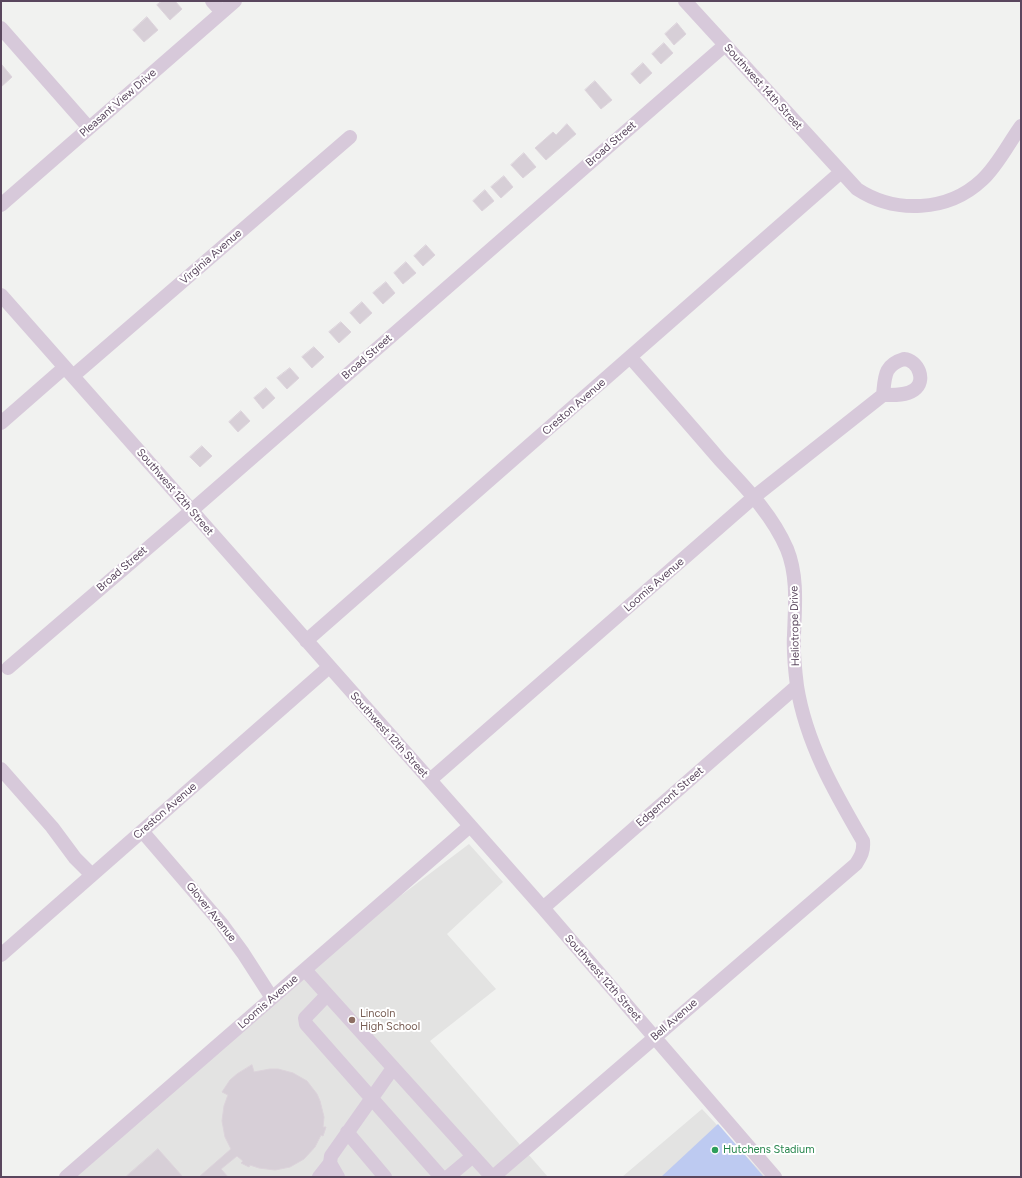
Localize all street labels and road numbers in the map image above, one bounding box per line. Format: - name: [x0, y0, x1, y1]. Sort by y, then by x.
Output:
- street label: Southwest 14th Street: [721, 41, 805, 133]
- street label: Pleasant View Drive: [77, 66, 159, 140]
- street label: Broad Street: [583, 119, 639, 169]
- street label: Virginia Avenue: [178, 227, 244, 287]
- street label: Broad Street: [339, 332, 395, 382]
- street label: Creston Avenue: [540, 376, 608, 438]
- street label: Southwest 12th Street: [134, 446, 216, 538]
- street label: Broad Street: [94, 544, 150, 594]
- street label: Loomis Avenue: [621, 555, 687, 615]
- street label: Heliotrope Drive: [788, 586, 802, 666]
- street label: Southwest 12th Street: [347, 690, 431, 780]
- street label: Edgemont Street: [634, 764, 706, 830]
- street label: Creston Avenue: [131, 780, 199, 842]
- street label: Glover Avenue: [183, 880, 239, 944]
- street label: Southwest 12th Street: [562, 932, 644, 1024]
- street label: Loomis Avenue: [235, 972, 301, 1032]
- street label: Bell Avenue: [648, 996, 700, 1044]

